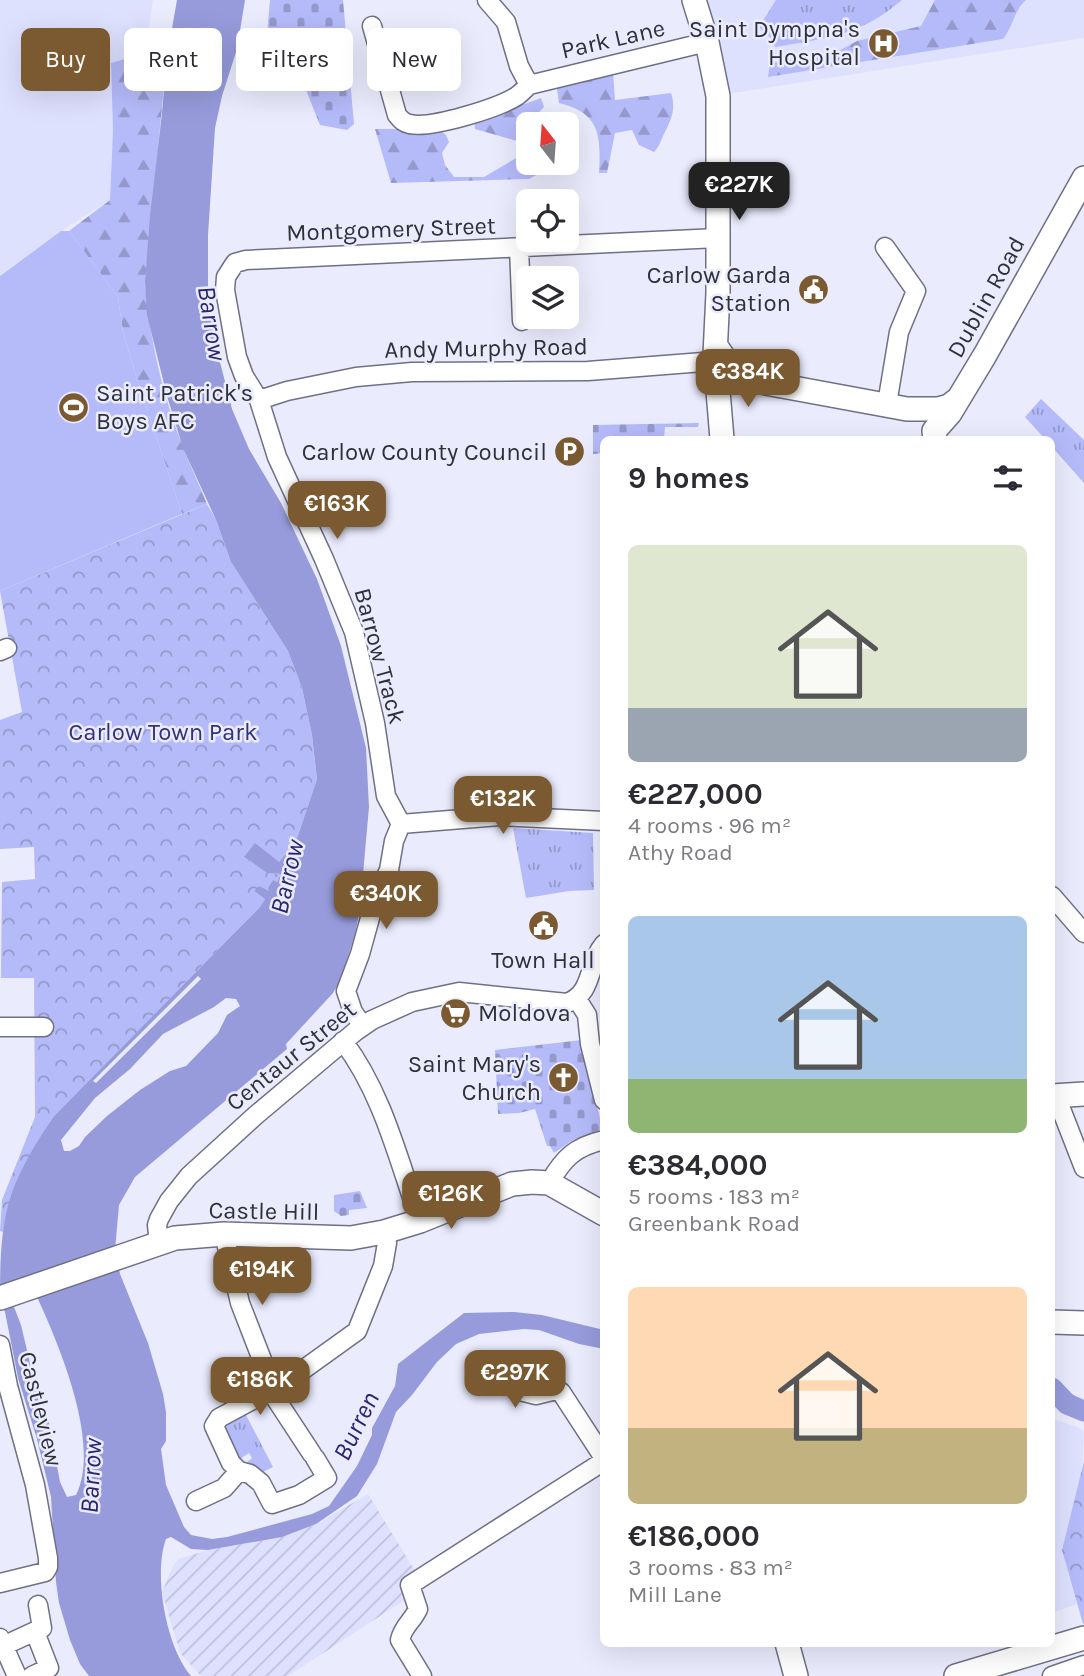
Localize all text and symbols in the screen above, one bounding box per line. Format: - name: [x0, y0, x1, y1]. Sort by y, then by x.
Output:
- street label: Park Lane: [558, 13, 668, 65]
- place label: Saint Dympna's Hospital: [689, 15, 860, 71]
- hospital icon: Saint Dympna's Hospital: [866, 26, 900, 60]
- chip: Buy: [21, 28, 110, 91]
- chip: Rent: [124, 28, 222, 91]
- chip: Filters: [236, 28, 353, 91]
- chip: New: [367, 28, 461, 91]
- north arrow: [516, 112, 579, 175]
- map controls: [516, 112, 579, 329]
- pin: €227K: [690, 162, 788, 222]
- text: €227K: [705, 171, 773, 198]
- button: locate: [516, 189, 579, 252]
- street label: Montgomery Street: [286, 211, 496, 247]
- street label: Dublin Road: [941, 232, 1031, 362]
- place label: Carlow Garda Station: [647, 261, 791, 317]
- button: layers: [516, 266, 579, 329]
- public building icon: Carlow Garda Station: [797, 272, 831, 306]
- water label: Barrow: [191, 283, 233, 364]
- street label: Andy Murphy Road: [384, 332, 588, 364]
- pin: €384K: [699, 350, 797, 409]
- text: €384K: [712, 358, 784, 385]
- place label: Saint Patrick's Boys AFC: [96, 379, 253, 435]
- sports icon: Saint Patrick's Boys AFC: [56, 390, 90, 424]
- parking icon: Carlow County Council: [553, 435, 587, 469]
- place label: Carlow County Council: [302, 438, 547, 466]
- icon: filters: [989, 459, 1027, 497]
- text: 9 homes: [628, 460, 750, 496]
- pin: €163K: [288, 482, 386, 541]
- text: €163K: [304, 490, 370, 517]
- street label: Barrow Track: [348, 585, 412, 727]
- icon: home: [765, 591, 891, 717]
- park label: Carlow Town Park: [68, 718, 258, 746]
- pin: €132K: [454, 776, 552, 836]
- text: €227,000: [628, 776, 763, 812]
- text: €132K: [470, 785, 536, 812]
- text: 4 rooms · 96 m²: [628, 812, 791, 839]
- water label: Barrow: [263, 836, 311, 917]
- text: Athy Road: [628, 839, 733, 866]
- pin: €340K: [337, 872, 435, 931]
- text: €340K: [350, 880, 422, 907]
- public building icon: Town Hall: [526, 909, 560, 943]
- place label: Town Hall: [491, 946, 595, 974]
- icon: home: [765, 962, 891, 1088]
- street label: Centaur Street: [221, 995, 361, 1117]
- supermarket icon: Moldova: [438, 996, 472, 1030]
- place label: Moldova: [478, 999, 571, 1027]
- place label: Saint Mary's Church: [408, 1050, 541, 1106]
- church icon: Saint Mary's Church: [547, 1061, 581, 1095]
- text: €384,000: [628, 1147, 767, 1183]
- pin: €126K: [402, 1172, 500, 1231]
- text: €126K: [418, 1180, 484, 1207]
- text: 5 rooms · 183 m²: [628, 1183, 800, 1210]
- street label: Castle Hill: [208, 1196, 320, 1226]
- text: Greenbank Road: [628, 1210, 800, 1237]
- pin: €194K: [213, 1248, 311, 1307]
- text: €194K: [229, 1256, 295, 1283]
- icon: home: [765, 1333, 891, 1459]
- street label: Castleview: [13, 1349, 69, 1469]
- pin: €297K: [466, 1350, 564, 1410]
- pin: €186K: [211, 1358, 309, 1417]
- text: €297K: [481, 1359, 550, 1386]
- text: €186K: [227, 1366, 293, 1393]
- water label: Burren: [326, 1387, 386, 1465]
- water label: Barrow: [74, 1437, 109, 1514]
- text: €186,000: [628, 1518, 760, 1554]
- text: 3 rooms · 83 m²: [628, 1554, 793, 1581]
- text: Mill Lane: [628, 1581, 722, 1608]

